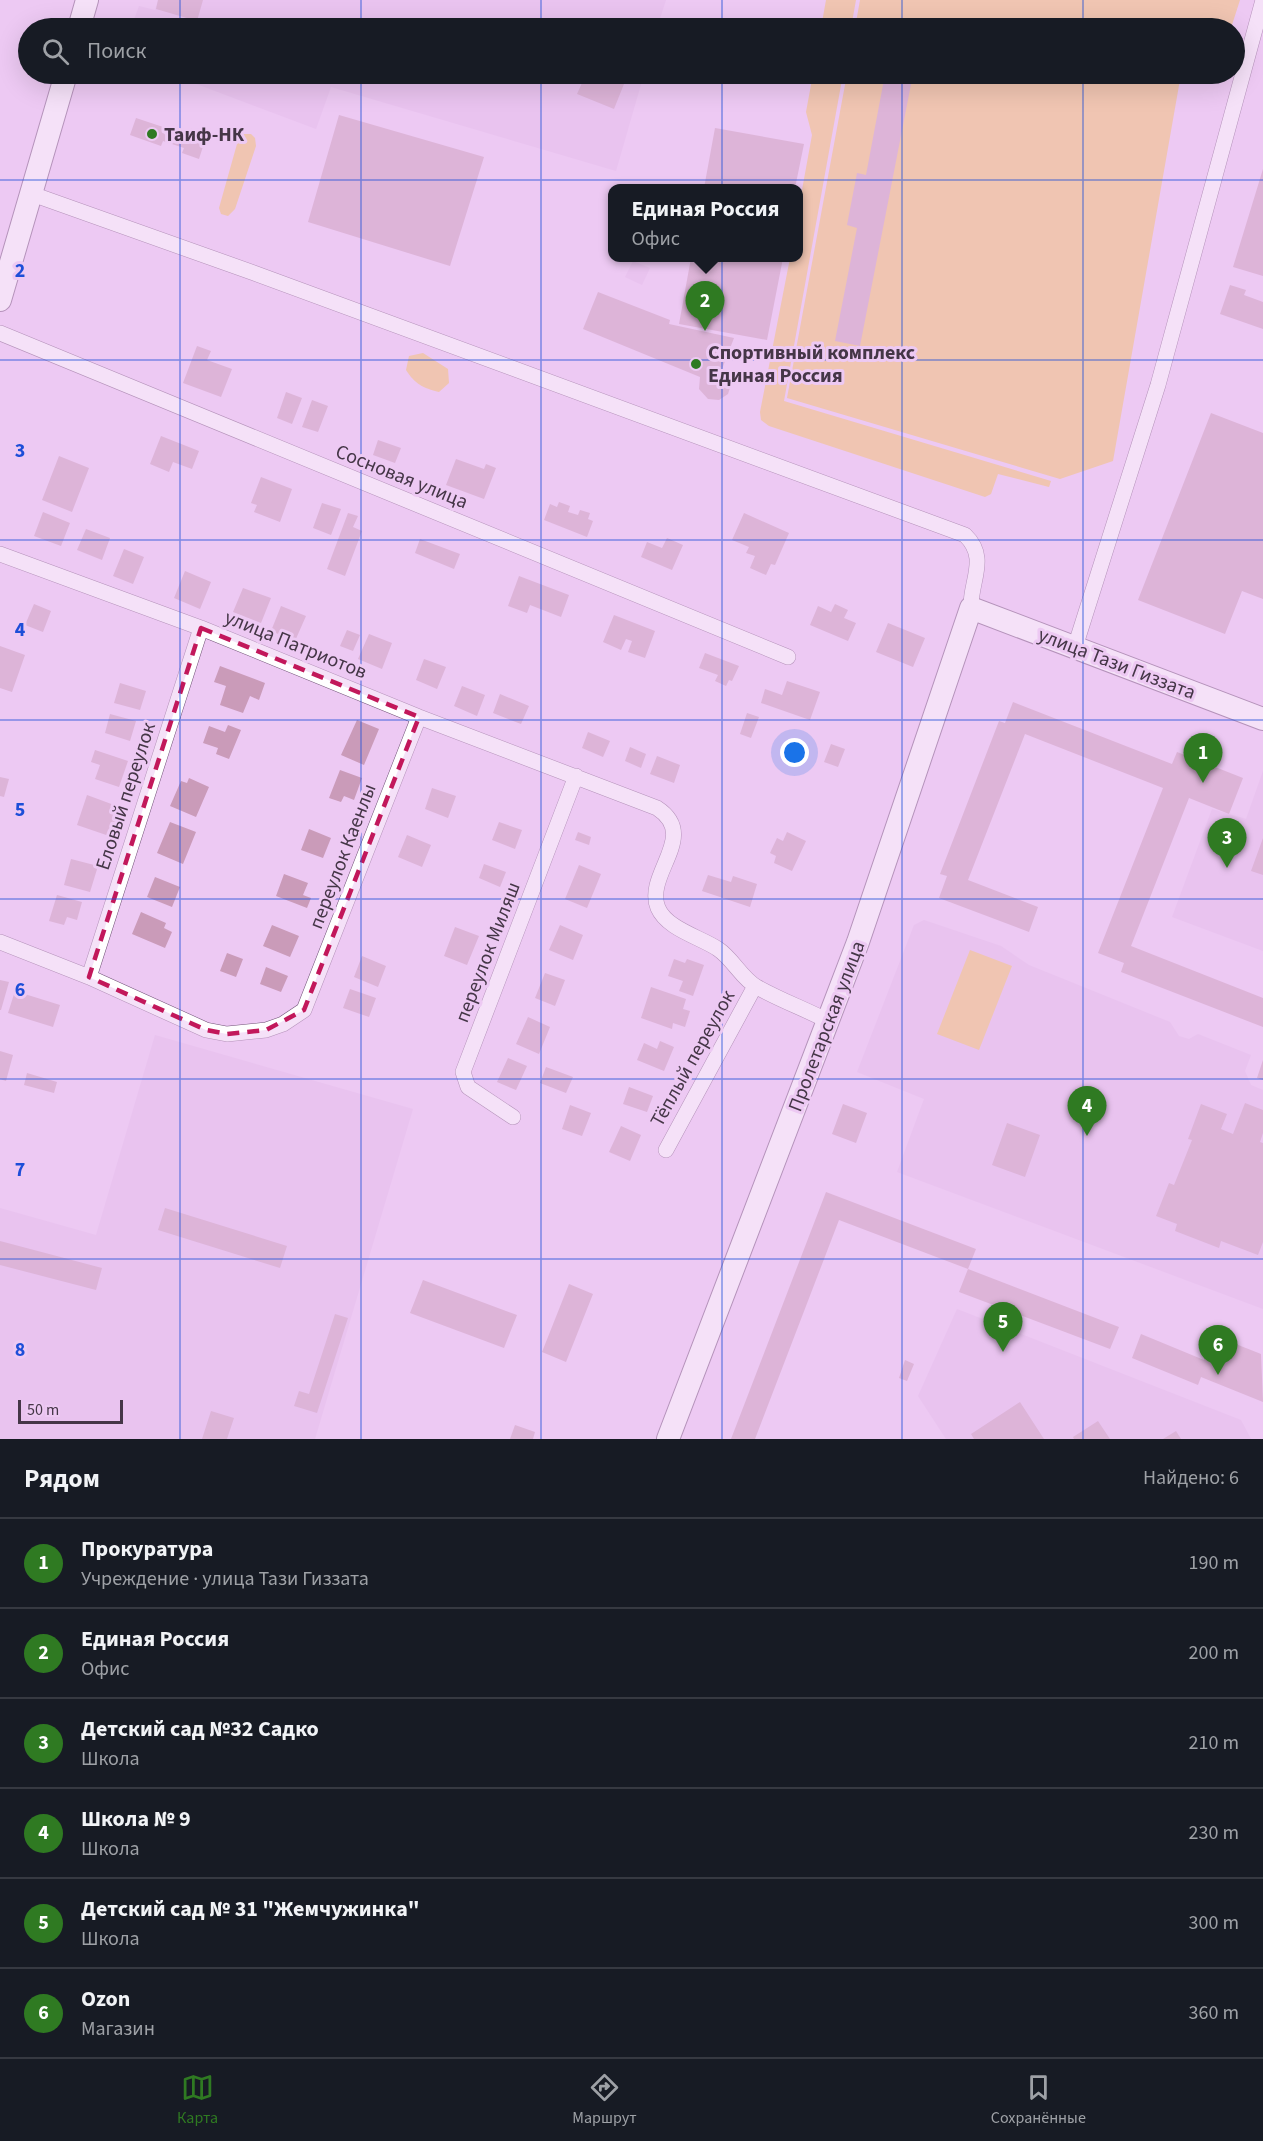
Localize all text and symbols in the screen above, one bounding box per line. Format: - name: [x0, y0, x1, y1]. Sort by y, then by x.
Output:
- search box: [18, 18, 1245, 84]
- icon: search: [39, 35, 72, 68]
- text: Поиск: [87, 35, 146, 67]
- place label: Таиф-НК: [164, 121, 245, 149]
- marker: Таиф-НК: [145, 127, 159, 141]
- popup: [608, 184, 803, 262]
- text: Единая Россия: [631, 193, 780, 225]
- text: Офис: [631, 225, 680, 253]
- text: 2: [15, 257, 25, 285]
- pin: 2: [686, 282, 724, 331]
- place label: Спортивный комплекс Единая Россия: [708, 339, 915, 390]
- marker: Спортивный комплекс Единая Россия: [689, 357, 703, 371]
- text: 3: [15, 437, 25, 465]
- street label: Сосновая улица: [331, 438, 472, 516]
- street label: улица Патриотов: [220, 604, 371, 686]
- text: 4: [15, 616, 26, 644]
- street label: улица Тази Гиззата: [1034, 621, 1200, 707]
- street label: Еловый переулок: [89, 719, 163, 874]
- pin: 1: [1184, 734, 1222, 783]
- your location: [780, 738, 809, 767]
- street label: переулок Каенлы: [302, 780, 384, 933]
- text: 5: [15, 796, 25, 824]
- pin: 3: [1208, 818, 1246, 868]
- street label: переулок Миляш: [448, 878, 528, 1027]
- street label: Пролетарская улица: [781, 937, 872, 1116]
- text: 6: [15, 976, 25, 1004]
- street label: Тёплый переулок: [644, 985, 742, 1132]
- pin: 4: [1068, 1086, 1106, 1136]
- text: 7: [15, 1156, 25, 1184]
- pin: 5: [984, 1302, 1022, 1352]
- pin: 6: [1198, 1326, 1238, 1375]
- text: 8: [15, 1336, 25, 1364]
- scale bar: [18, 1397, 123, 1424]
- text: 50 m: [27, 1399, 59, 1421]
- text: Рядом: [24, 1460, 100, 1497]
- text: Найдено: 6: [1143, 1464, 1239, 1492]
- text: Прокуратура: [81, 1533, 213, 1565]
- text: 1: [38, 1549, 49, 1577]
- text: 190 m: [1189, 1549, 1239, 1577]
- text: Учреждение · улица Тази Гиззата: [81, 1565, 369, 1593]
- text: Единая Россия: [81, 1623, 229, 1655]
- text: 2: [38, 1639, 49, 1667]
- text: 200 m: [1189, 1639, 1239, 1667]
- text: Офис: [81, 1655, 129, 1683]
- text: Детский сад №32 Садко: [81, 1713, 319, 1745]
- text: 3: [38, 1729, 49, 1757]
- text: 210 m: [1189, 1729, 1239, 1757]
- text: Школа: [81, 1745, 140, 1773]
- text: Школа № 9: [81, 1803, 191, 1835]
- text: 4: [38, 1819, 49, 1847]
- text: 230 m: [1189, 1819, 1239, 1847]
- text: Школа: [81, 1835, 140, 1863]
- text: Детский сад № 31 "Жемчужинка": [81, 1893, 420, 1925]
- text: 5: [38, 1909, 49, 1937]
- text: 300 m: [1189, 1909, 1239, 1937]
- text: Школа: [81, 1925, 140, 1953]
- text: Ozon: [81, 1983, 130, 2015]
- text: 6: [38, 1999, 49, 2027]
- text: 360 m: [1189, 1999, 1239, 2027]
- text: Магазин: [81, 2015, 155, 2043]
- tab: Карта: [177, 2071, 218, 2129]
- tab: Маршрут: [572, 2071, 637, 2129]
- tab: Сохранённые: [991, 2071, 1086, 2129]

